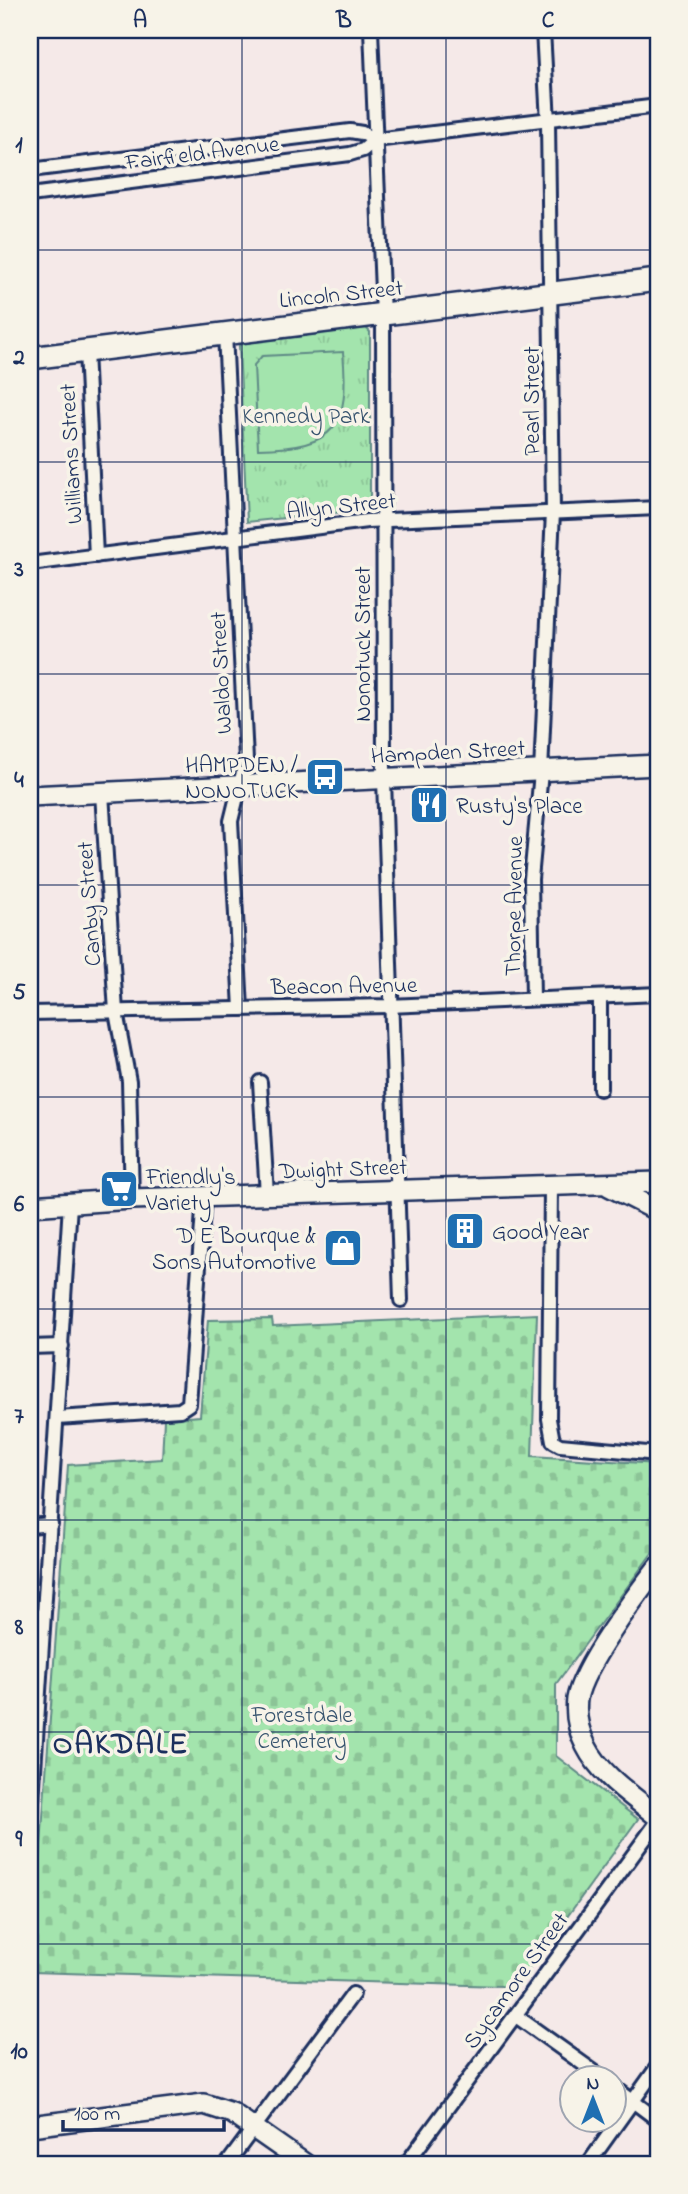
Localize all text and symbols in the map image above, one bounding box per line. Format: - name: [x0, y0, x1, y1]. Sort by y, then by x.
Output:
- text: A: [133, 5, 147, 38]
- text: B: [335, 5, 352, 38]
- text: C: [542, 5, 555, 38]
- street label: Fairfield Avenue: [122, 129, 282, 180]
- text: 1: [15, 130, 23, 163]
- street label: Lincoln Street: [278, 273, 405, 318]
- text: 2: [12, 342, 25, 375]
- street label: Pearl Street: [517, 346, 550, 456]
- street label: Williams Street: [52, 382, 93, 525]
- park label: Kennedy Park: [242, 401, 371, 436]
- street label: Allyn Street: [285, 485, 398, 532]
- text: 3: [13, 554, 24, 587]
- street label: Nonotuck Street: [348, 566, 381, 722]
- street label: Waldo Street: [203, 610, 242, 735]
- street label: Hampden Street: [370, 733, 526, 774]
- place label: HAMPDEN / NONOTUCK: [185, 750, 299, 809]
- bus stop icon: HAMPDEN / NONOTUCK: [304, 756, 346, 798]
- text: 4: [14, 765, 24, 798]
- restaurant icon: Rusty's Place: [408, 784, 450, 826]
- place label: Rusty's Place: [456, 791, 583, 826]
- street label: Thorpe Avenue: [498, 835, 533, 977]
- street label: Canby Street: [70, 840, 113, 967]
- street label: Beacon Avenue: [270, 970, 418, 1005]
- text: 5: [12, 977, 26, 1010]
- street label: Dwight Street: [278, 1152, 408, 1190]
- place label: Friendly's Variety: [145, 1162, 236, 1223]
- supermarket icon: Friendly's Variety: [98, 1168, 140, 1210]
- text: 6: [14, 1189, 25, 1222]
- building icon: Good Year: [444, 1210, 486, 1252]
- place label: Good Year: [492, 1217, 590, 1250]
- place label: D E Bourque & Sons Automotive: [152, 1221, 317, 1280]
- shop icon: D E Bourque & Sons Automotive: [322, 1227, 364, 1269]
- text: 7: [14, 1401, 24, 1434]
- text: 8: [14, 1612, 24, 1645]
- park label: Forestdale Cemetery: [250, 1700, 353, 1761]
- district label: OAKDALE: [53, 1724, 189, 1768]
- text: 9: [15, 1824, 24, 1857]
- street label: Sycamore Street: [456, 1906, 580, 2058]
- text: 10: [10, 2036, 28, 2069]
- north arrow: [558, 2064, 628, 2134]
- text: N: [587, 2071, 600, 2098]
- scale bar: [63, 2089, 224, 2133]
- text: 100 m: [74, 2100, 120, 2130]

